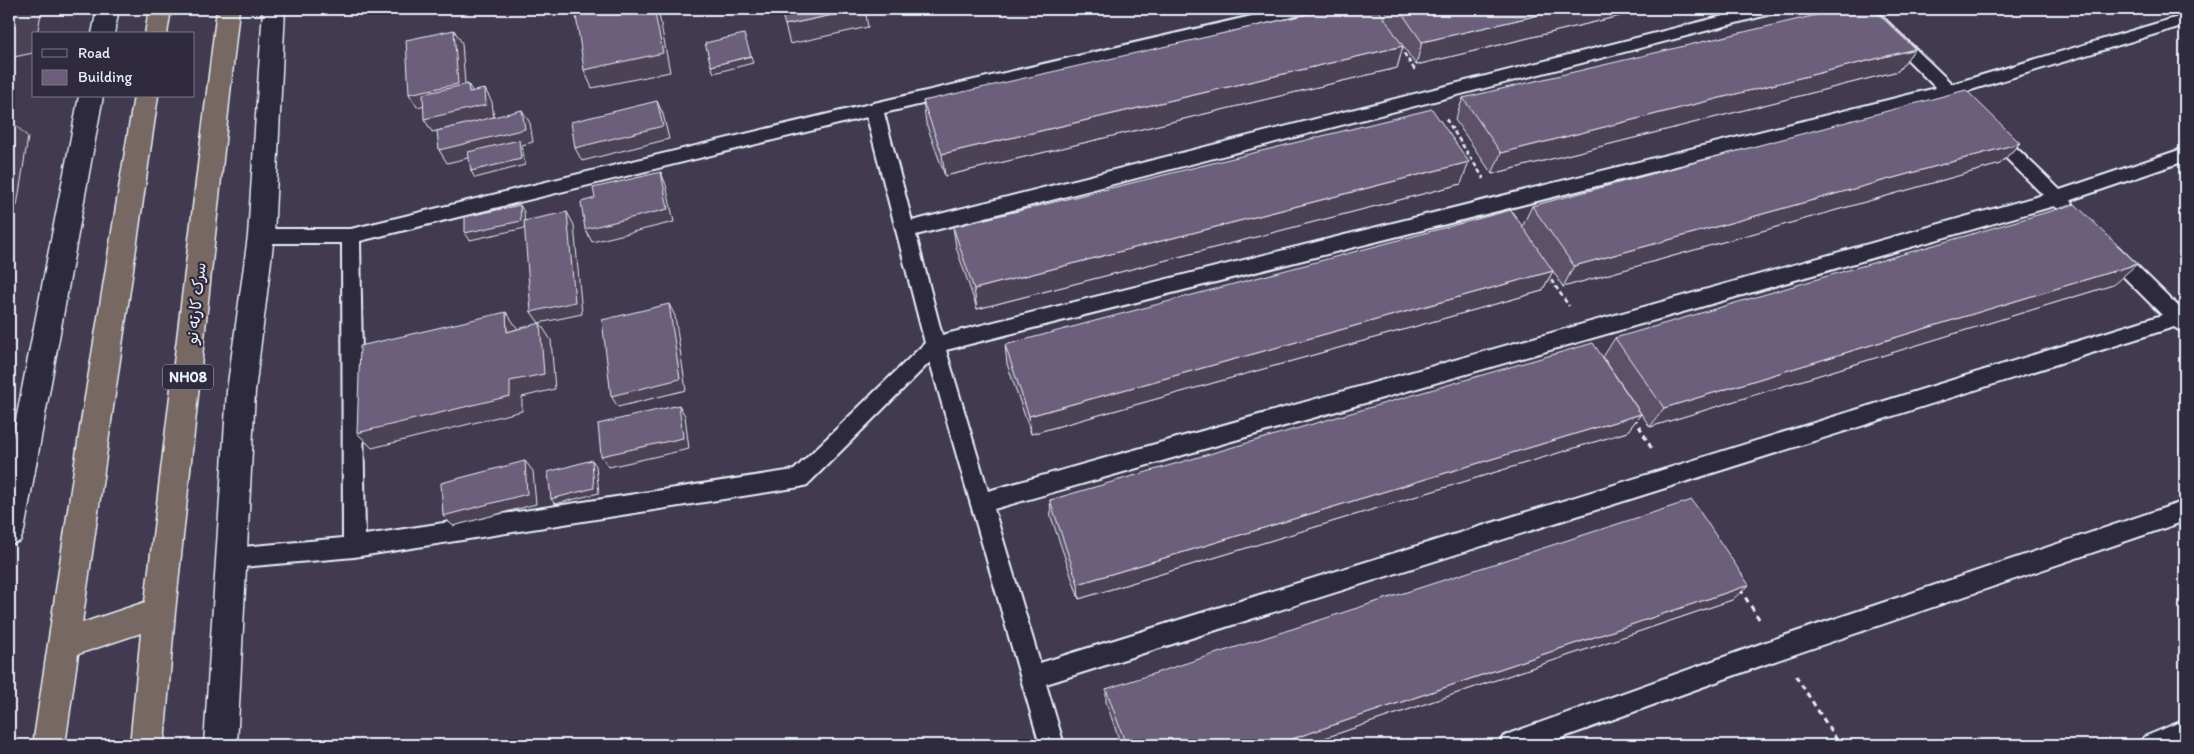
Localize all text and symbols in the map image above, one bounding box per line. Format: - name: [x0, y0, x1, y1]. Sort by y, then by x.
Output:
- legend: [32, 32, 195, 98]
- text: Road: [78, 44, 111, 62]
- text: Building: [78, 68, 132, 86]
- street label: سرک کارته نو: [182, 261, 211, 347]
- road number: NH08: [163, 364, 213, 390]

